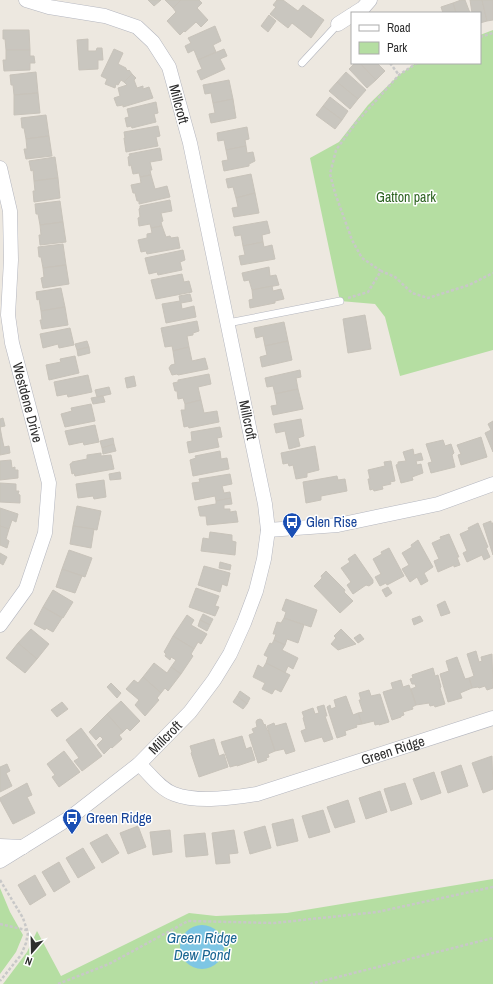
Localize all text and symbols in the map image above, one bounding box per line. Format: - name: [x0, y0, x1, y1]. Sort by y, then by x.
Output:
- legend: [351, 12, 481, 64]
- text: Road: [387, 20, 411, 36]
- text: Park: [387, 40, 407, 56]
- street label: Millcroft: [165, 82, 193, 126]
- park label: Gatton park: [376, 188, 436, 206]
- street label: Westdene Drive: [9, 360, 47, 444]
- street label: Millcroft: [235, 398, 261, 442]
- bus stop icon: Glen Rise: [281, 511, 303, 539]
- place label: Glen Rise: [306, 513, 357, 531]
- street label: Millcroft: [145, 717, 186, 758]
- street label: Green Ridge: [359, 732, 427, 769]
- bus stop icon: Green Ridge: [61, 807, 83, 835]
- place label: Green Ridge: [86, 809, 152, 827]
- water label: Green Ridge Dew Pond: [167, 927, 237, 965]
- north arrow: [12, 932, 52, 972]
- text: N: [23, 954, 34, 969]

